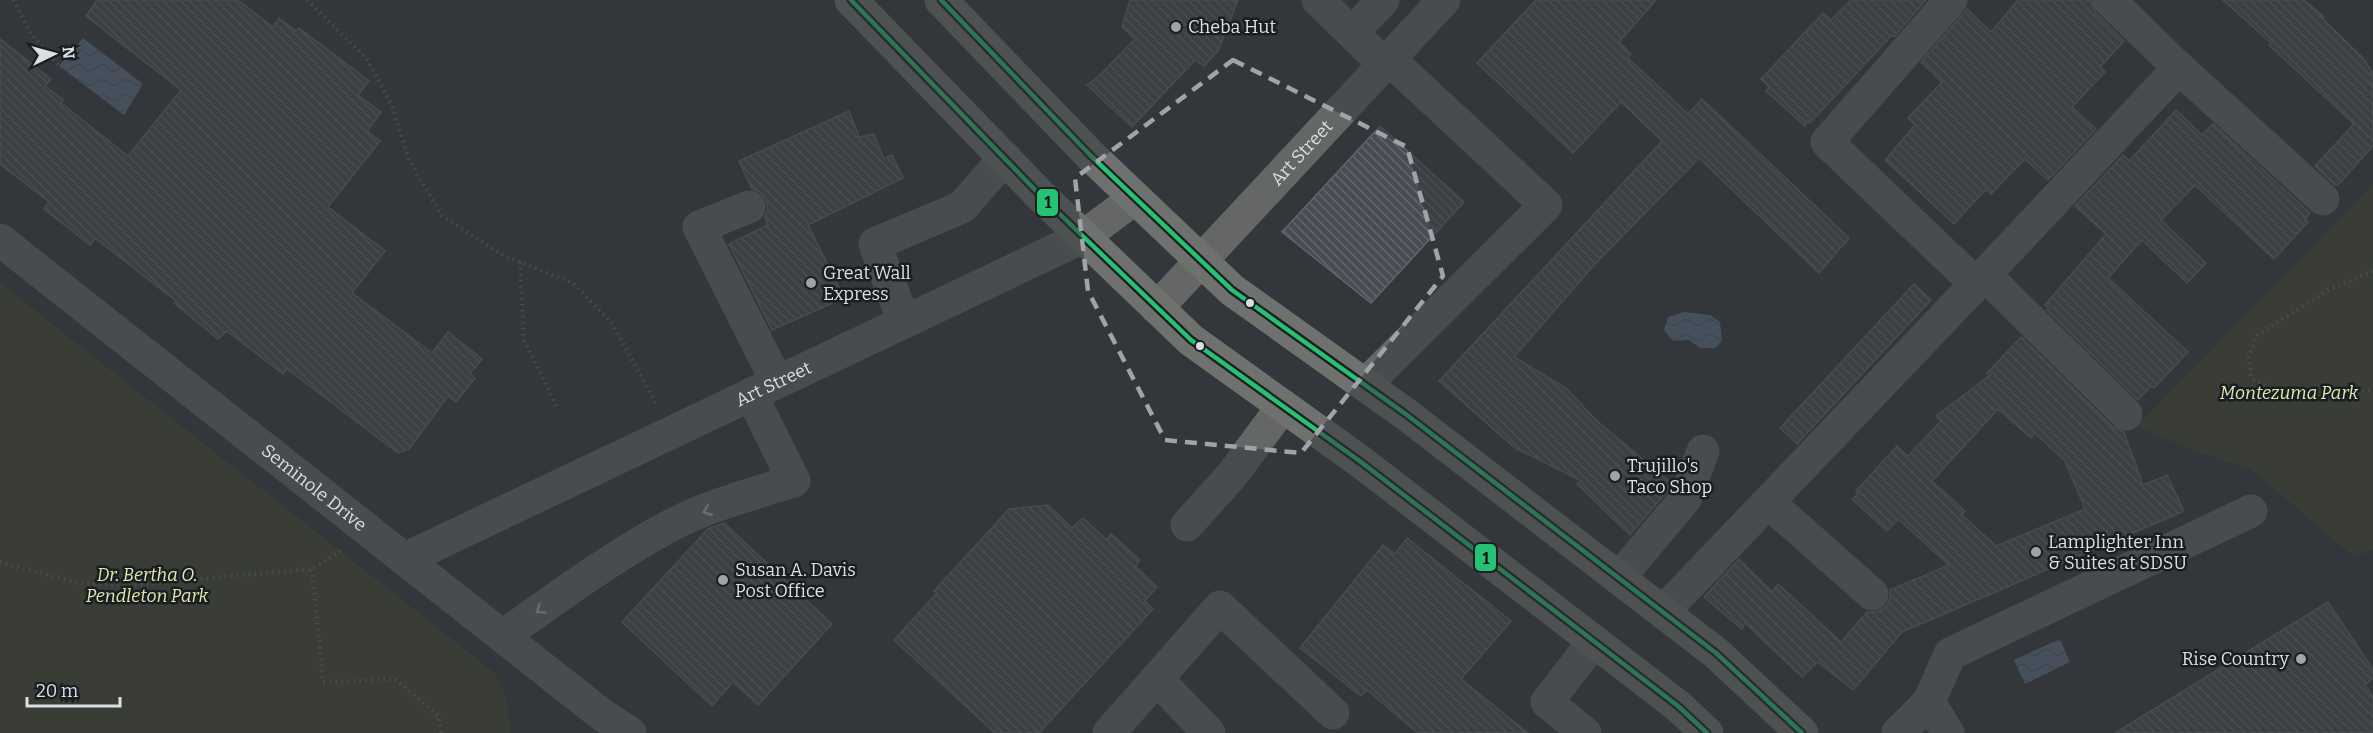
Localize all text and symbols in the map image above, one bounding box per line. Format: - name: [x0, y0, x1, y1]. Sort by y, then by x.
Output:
- place label: Cheba Hut: [1188, 16, 1276, 38]
- marker: Cheba Hut: [1169, 20, 1183, 34]
- north arrow: [24, 24, 84, 84]
- text: N: [58, 46, 78, 60]
- street label: Art Street: [1266, 115, 1338, 190]
- line badge: 1: [1036, 188, 1059, 217]
- text: 1: [1045, 193, 1052, 212]
- place label: Great Wall Express: [823, 262, 911, 305]
- marker: Great Wall Express: [804, 276, 818, 290]
- unlabelled marker: [1244, 297, 1256, 309]
- unlabelled marker: [1194, 340, 1206, 352]
- street label: Art Street: [732, 356, 815, 411]
- park label: Montezuma Park: [2220, 382, 2359, 404]
- street label: Seminole Drive: [257, 439, 371, 536]
- place label: Trujillo's Taco Shop: [1627, 455, 1712, 498]
- marker: Trujillo's Taco Shop: [1608, 469, 1622, 483]
- one-way arrow: [702, 504, 713, 516]
- place label: Lamplighter Inn & Suites at SDSU: [2048, 531, 2187, 574]
- line badge: 1: [1474, 543, 1497, 572]
- marker: Lamplighter Inn & Suites at SDSU: [2029, 545, 2043, 559]
- text: 1: [1483, 549, 1490, 568]
- place label: Susan A. Davis Post Office: [735, 559, 856, 602]
- park label: Dr. Bertha O. Pendleton Park: [86, 564, 209, 607]
- marker: Susan A. Davis Post Office: [716, 573, 730, 587]
- one-way arrow: [536, 603, 547, 614]
- place label: Rise Country: [2182, 648, 2289, 670]
- marker: Rise Country: [2294, 652, 2308, 666]
- scale bar: [27, 670, 120, 708]
- text: 20 m: [36, 680, 78, 702]

